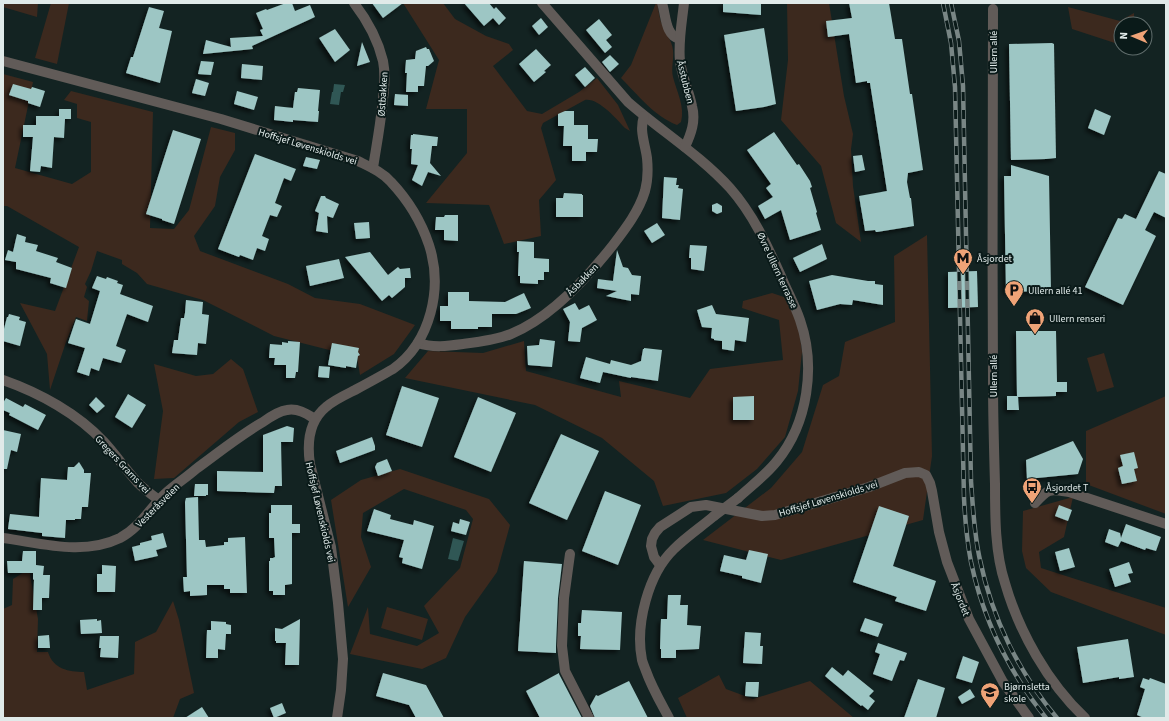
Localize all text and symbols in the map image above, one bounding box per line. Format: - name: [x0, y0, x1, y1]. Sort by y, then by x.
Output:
- north arrow: [1113, 16, 1153, 56]
- street label: Ullern allé: [987, 31, 1001, 73]
- text: N: [1116, 32, 1131, 40]
- street label: Åsstubben: [673, 59, 697, 105]
- street label: Østbakken: [374, 71, 392, 117]
- street label: Hoffsjef Løvenskiolds vei: [257, 125, 359, 169]
- street label: Øvre Ullern terrasse: [753, 230, 801, 311]
- metro station icon: Åsjordet: [952, 247, 974, 275]
- place label: Åsjordet: [977, 252, 1013, 266]
- street label: Åsbakken: [564, 260, 602, 299]
- parking icon: Ullern allé 41: [1003, 279, 1025, 307]
- place label: Ullern allé 41: [1028, 284, 1083, 298]
- shop icon: Ullern renseri: [1024, 307, 1046, 335]
- place label: Ullern renseri: [1049, 312, 1105, 326]
- street label: Ullern allé: [987, 355, 1001, 397]
- street label: Gregers Grams vei: [92, 433, 153, 497]
- street label: Hoffsjef Løvenskiolds vei: [302, 461, 338, 564]
- bus stop icon: Åsjordet T: [1021, 476, 1043, 504]
- street label: Hoffsjef Løvenskiolds vei: [777, 477, 879, 521]
- street label: Vesteråsveien: [133, 481, 183, 531]
- place label: Åsjordet T: [1046, 481, 1089, 495]
- street label: Åsjordet: [947, 581, 973, 619]
- place label: Bjørnsletta skole: [1004, 680, 1050, 706]
- school or university icon: Bjørnsletta skole: [979, 681, 1001, 709]

